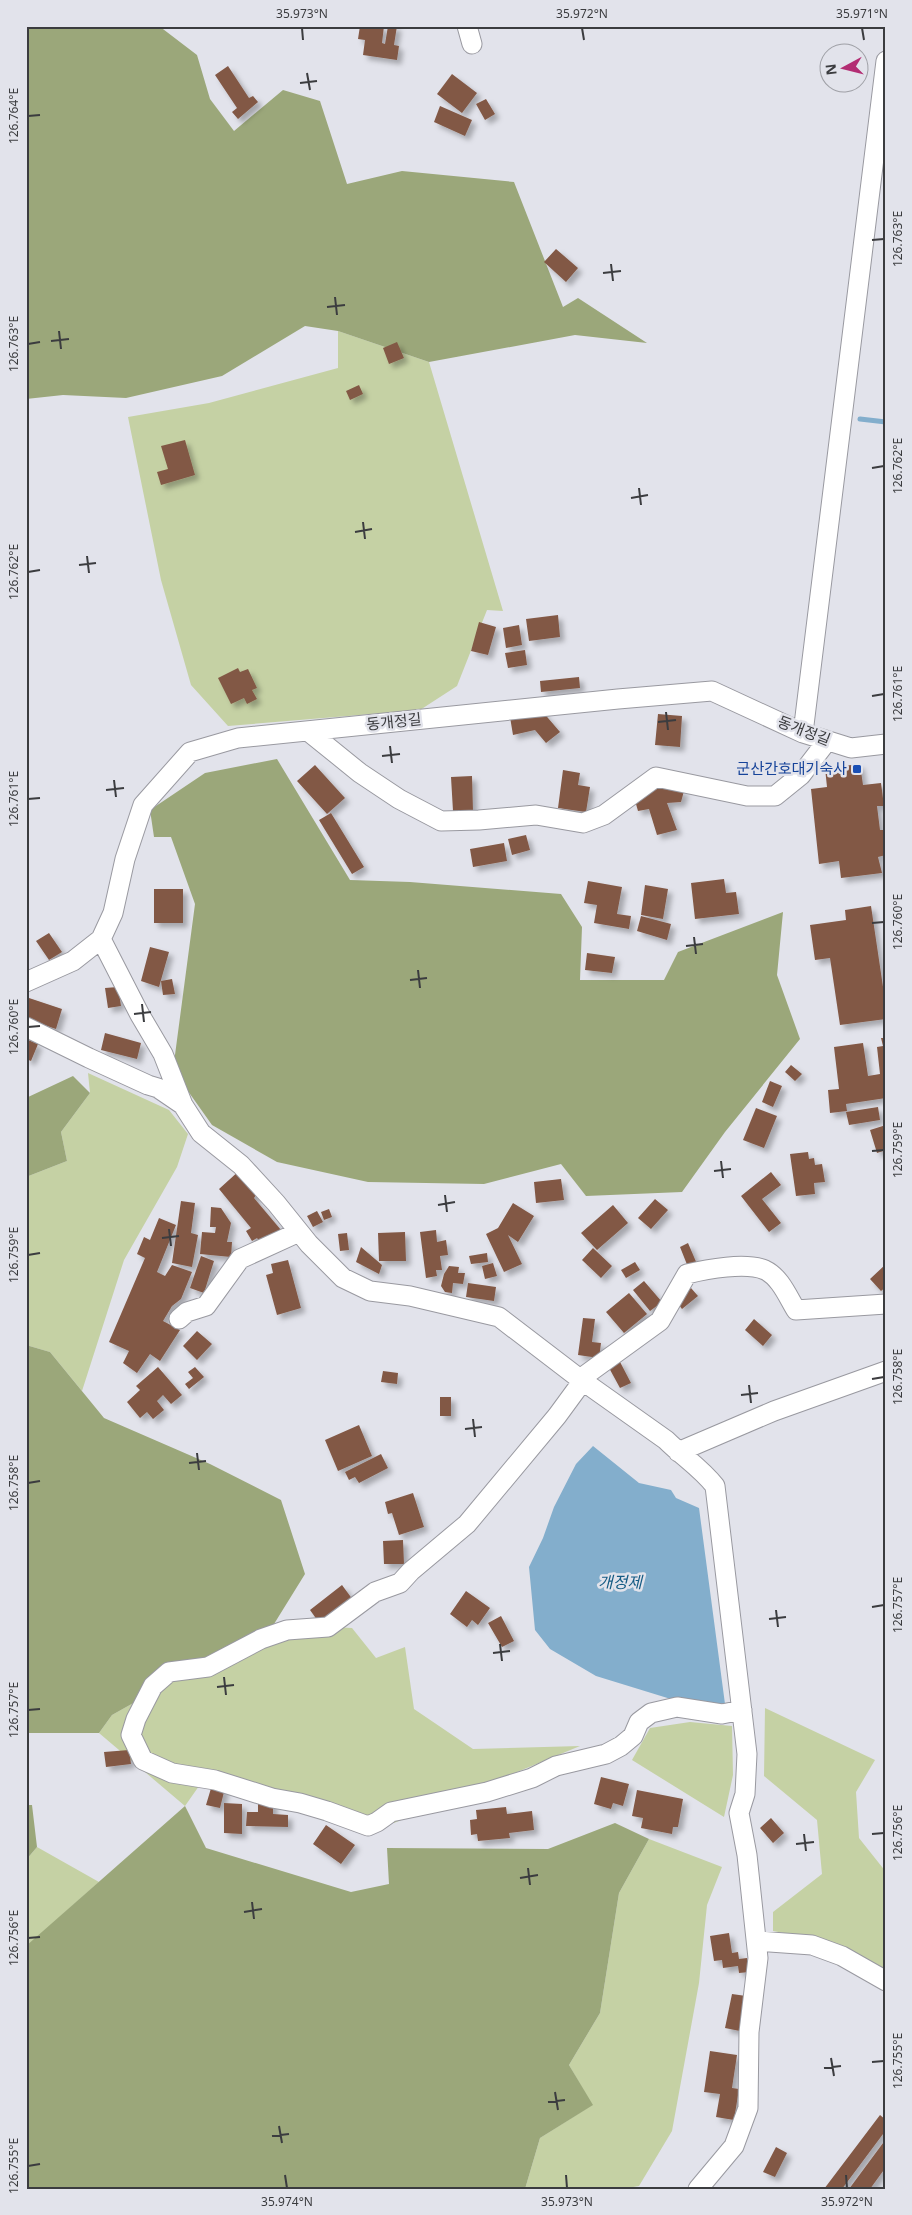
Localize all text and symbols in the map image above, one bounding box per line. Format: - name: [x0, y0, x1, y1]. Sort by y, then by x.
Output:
- text: 35.973°N: [276, 5, 328, 22]
- text: 35.972°N: [556, 5, 608, 22]
- text: 35.971°N: [836, 5, 888, 22]
- north arrow: [820, 42, 870, 92]
- text: N: [820, 63, 841, 76]
- text: 126.764°E: [5, 88, 22, 144]
- text: 126.763°E: [889, 211, 906, 267]
- text: 126.763°E: [5, 316, 22, 372]
- text: 126.762°E: [889, 438, 906, 494]
- text: 126.762°E: [5, 544, 22, 600]
- text: 126.761°E: [889, 666, 906, 722]
- street label: 동개정길: [365, 708, 422, 734]
- street label: 동개정길: [775, 711, 834, 749]
- place label: 군산간호대기숙사: [737, 758, 847, 778]
- marker: 군산간호대기숙사: [851, 763, 863, 775]
- text: 126.761°E: [5, 771, 22, 827]
- text: 126.760°E: [889, 894, 906, 950]
- text: 126.760°E: [5, 999, 22, 1055]
- text: 126.759°E: [889, 1122, 906, 1178]
- text: 126.759°E: [5, 1227, 22, 1283]
- text: 126.758°E: [889, 1349, 906, 1405]
- text: 126.758°E: [5, 1455, 22, 1511]
- water label: 개정제: [598, 1571, 644, 1593]
- text: 126.757°E: [889, 1577, 906, 1633]
- text: 126.757°E: [5, 1682, 22, 1738]
- text: 126.756°E: [889, 1805, 906, 1861]
- text: 126.756°E: [5, 1910, 22, 1966]
- text: 126.755°E: [889, 2033, 906, 2089]
- text: 126.755°E: [5, 2138, 22, 2194]
- text: 35.974°N: [261, 2193, 313, 2210]
- text: 35.973°N: [541, 2193, 593, 2210]
- text: 35.972°N: [821, 2193, 873, 2210]

